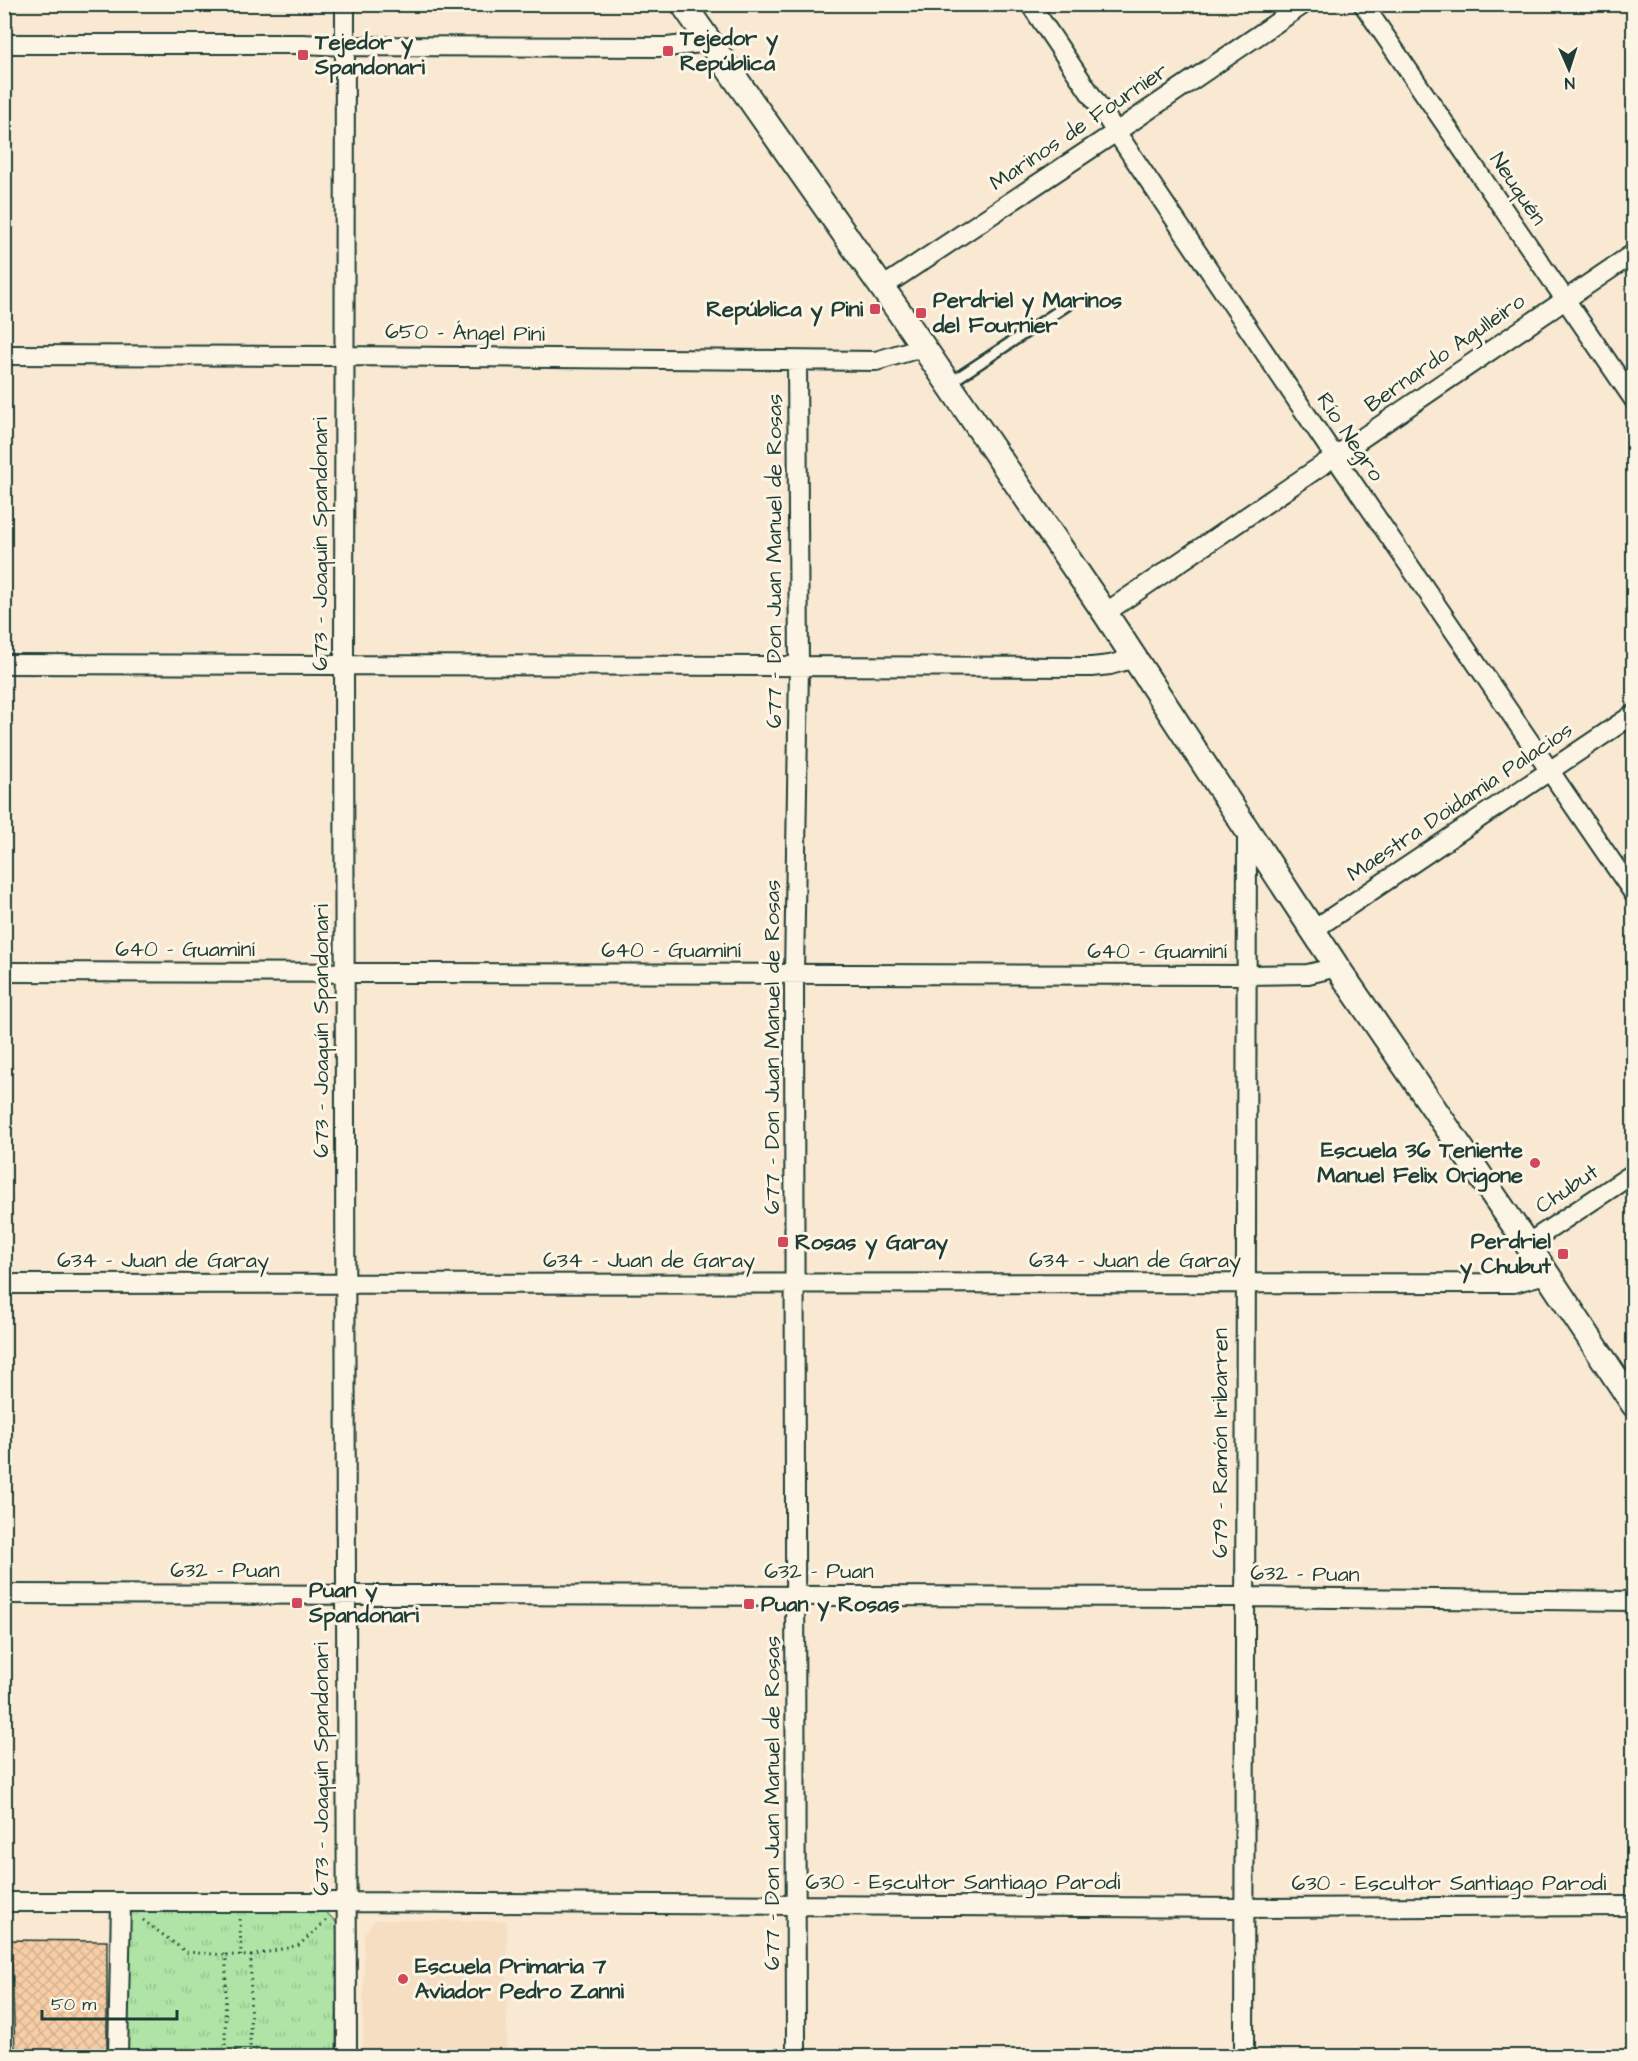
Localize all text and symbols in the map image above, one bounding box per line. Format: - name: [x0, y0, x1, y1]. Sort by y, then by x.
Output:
- place label: Tejedor y República: [679, 23, 779, 79]
- place label: Tejedor y Spandonari: [314, 27, 426, 83]
- north arrow: [1539, 39, 1599, 99]
- marker: Tejedor y República: [661, 44, 675, 58]
- marker: Tejedor y Spandonari: [296, 48, 310, 62]
- street label: Marinos de Fournier: [984, 56, 1174, 198]
- text: N: [1564, 72, 1575, 94]
- street label: Neuquén: [1482, 146, 1554, 232]
- place label: Perdriel y Marinos del Fournier: [932, 285, 1122, 341]
- street label: Bernardo Agulleiro: [1358, 286, 1533, 421]
- place label: República y Pini: [706, 294, 864, 327]
- marker: República y Pini: [868, 302, 882, 316]
- marker: Perdriel y Marinos del Fournier: [914, 306, 928, 320]
- street label: 650 - Ángel Pini: [385, 316, 545, 351]
- street label: Río Negro: [1308, 386, 1392, 489]
- street label: 677 - Don Juan Manuel de Rosas: [759, 394, 790, 728]
- street label: 673 - Joaquín Spandonari: [305, 417, 336, 671]
- street label: Maestra Doidamia Palacios: [1341, 715, 1579, 889]
- street label: 677 - Don Juan Manuel de Rosas: [757, 880, 788, 1214]
- street label: 673 - Joaquín Spandonari: [306, 904, 337, 1158]
- street label: 640 - Guaminí: [115, 934, 255, 965]
- street label: 640 - Guaminí: [601, 935, 741, 966]
- street label: 640 - Guaminí: [1087, 936, 1227, 967]
- place label: Escuela 36 Teniente Manuel Felix Origone: [1317, 1135, 1523, 1192]
- marker: Escuela 36 Teniente Manuel Felix Origone: [1528, 1156, 1542, 1170]
- street label: Chubut: [1529, 1157, 1605, 1221]
- place label: Perdriel y Chubut: [1460, 1226, 1552, 1284]
- place label: Rosas y Garay: [795, 1227, 949, 1260]
- marker: Rosas y Garay: [776, 1235, 790, 1249]
- street label: 634 - Juan de Garay: [57, 1245, 269, 1277]
- street label: 634 - Juan de Garay: [543, 1245, 755, 1277]
- street label: 634 - Juan de Garay: [1029, 1245, 1241, 1277]
- marker: Perdriel y Chubut: [1556, 1247, 1570, 1261]
- street label: 679 - Ramón Iribarren: [1205, 1328, 1236, 1558]
- street label: 632 - Puan: [170, 1555, 280, 1586]
- street label: 632 - Puan: [764, 1556, 874, 1587]
- street label: 632 - Puan: [1250, 1558, 1360, 1590]
- place label: Puan y Spandonari: [308, 1575, 420, 1631]
- place label: Puan y Rosas: [761, 1589, 899, 1622]
- marker: Puan y Spandonari: [290, 1596, 304, 1610]
- marker: Puan y Rosas: [742, 1597, 756, 1611]
- street label: 677 - Don Juan Manuel de Rosas: [757, 1636, 788, 1970]
- street label: 673 - Joaquín Spandonari: [306, 1642, 337, 1896]
- street label: 630 - Escultor Santiago Parodi: [806, 1867, 1120, 1899]
- street label: 630 - Escultor Santiago Parodi: [1292, 1868, 1606, 1900]
- place label: Escuela Primaria 7 Aviador Pedro Zanni: [415, 1951, 625, 2007]
- marker: Escuela Primaria 7 Aviador Pedro Zanni: [396, 1972, 410, 1986]
- scale bar: [42, 1983, 177, 2021]
- text: 50 m: [51, 1992, 96, 2017]

